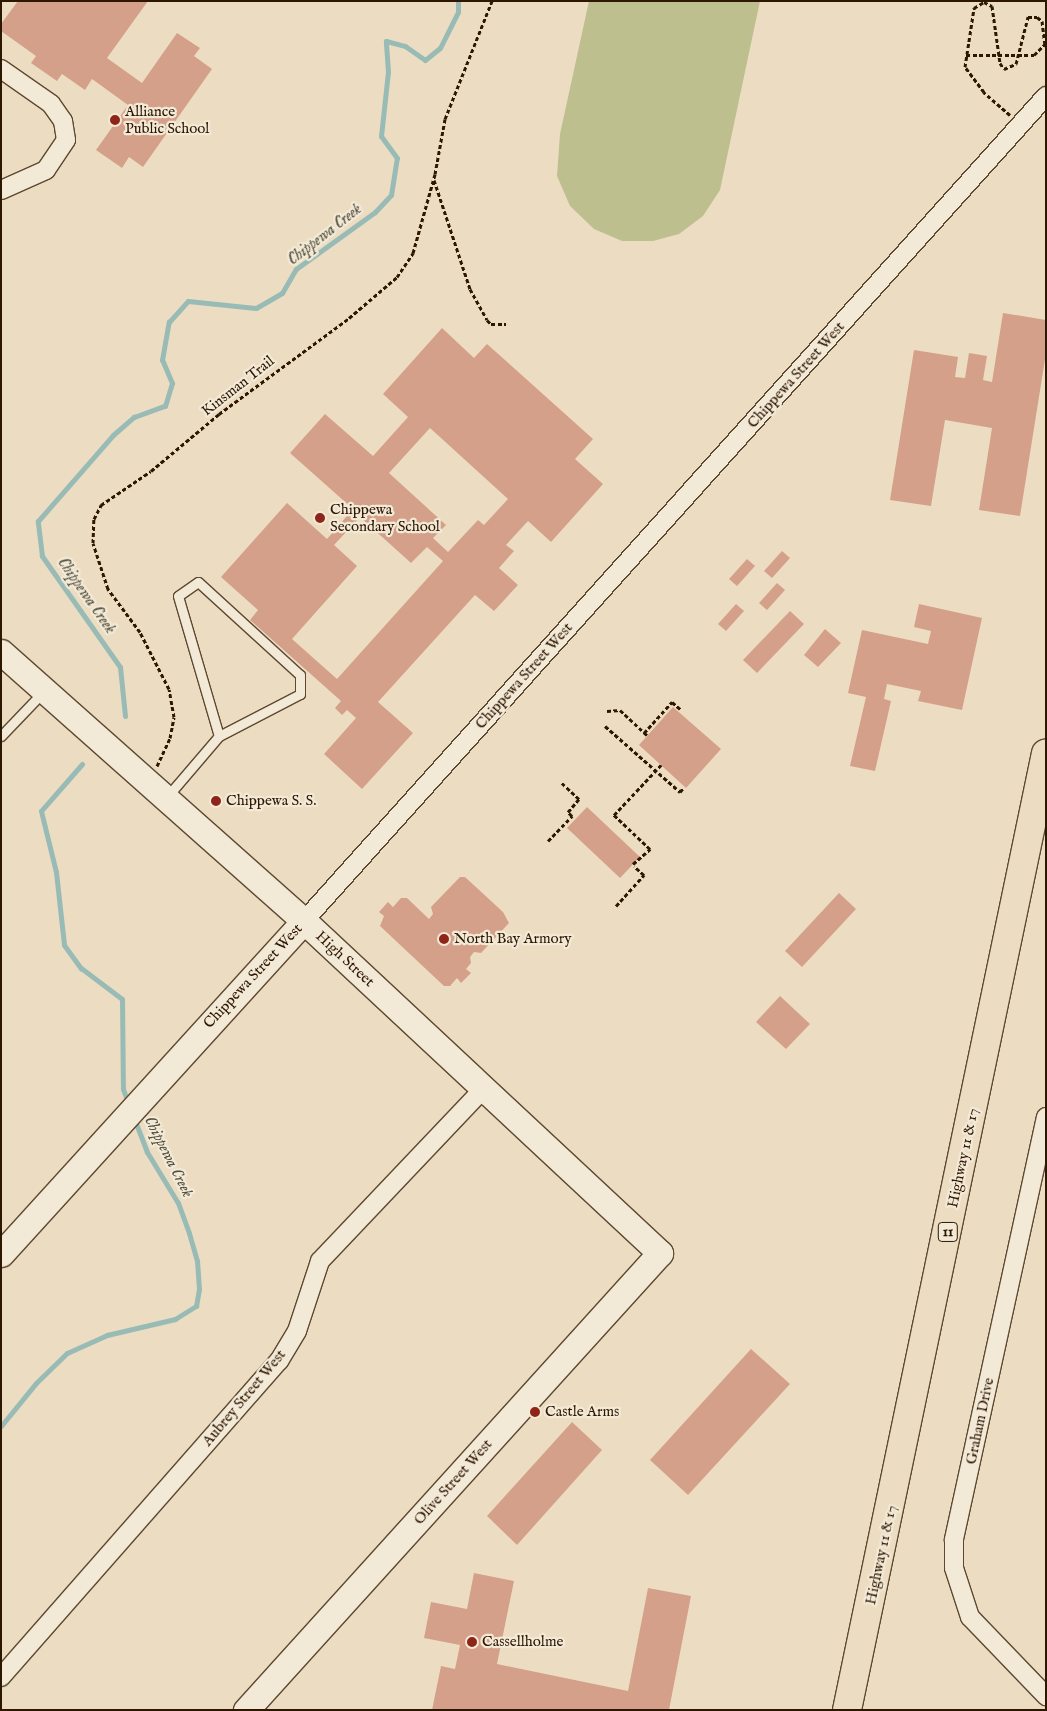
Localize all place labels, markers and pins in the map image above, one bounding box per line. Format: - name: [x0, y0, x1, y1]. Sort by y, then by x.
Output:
- place label: Alliance Public School: [125, 102, 209, 137]
- marker: Alliance Public School: [109, 114, 121, 126]
- place label: Chippewa Secondary School: [330, 500, 440, 535]
- marker: Chippewa Secondary School: [314, 512, 326, 524]
- place label: Chippewa S. S.: [226, 792, 317, 810]
- marker: Chippewa S. S.: [210, 795, 222, 807]
- place label: North Bay Armory: [454, 930, 572, 948]
- marker: North Bay Armory: [438, 933, 450, 945]
- place label: Castle Arms: [545, 1403, 619, 1421]
- marker: Castle Arms: [529, 1406, 541, 1418]
- place label: Cassellholme: [482, 1633, 563, 1651]
- marker: Cassellholme: [466, 1636, 478, 1648]

